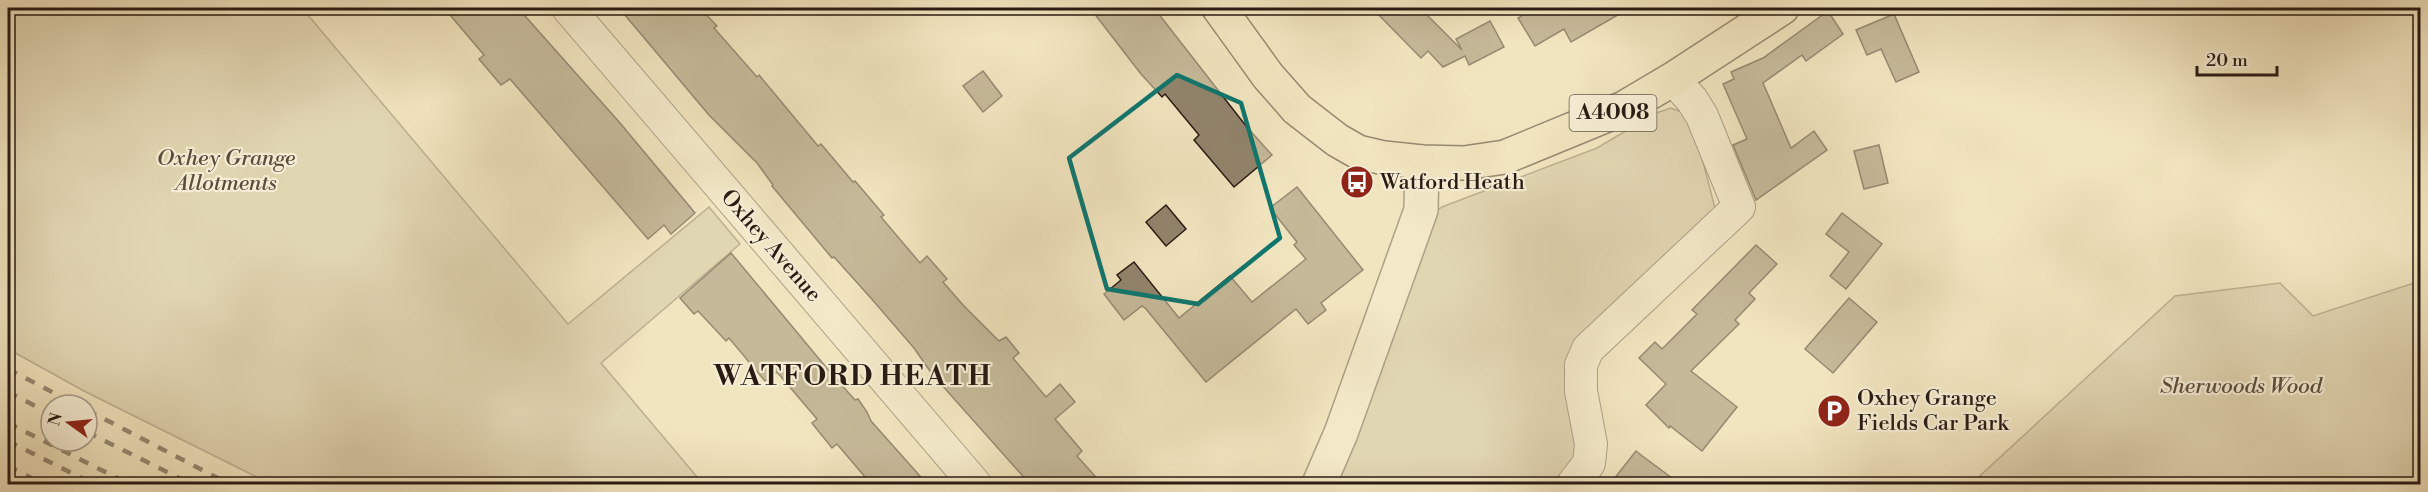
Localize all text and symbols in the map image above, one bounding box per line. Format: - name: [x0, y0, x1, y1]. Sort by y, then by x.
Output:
- scale bar: [2197, 39, 2276, 77]
- text: 20 m: [2206, 49, 2248, 72]
- road number: A4008: [1570, 95, 1656, 131]
- park label: Oxhey Grange Allotments: [157, 145, 295, 197]
- bus stop icon: Watford Heath: [1339, 164, 1375, 200]
- place label: Watford Heath: [1379, 169, 1525, 196]
- street label: Oxhey Avenue: [715, 184, 827, 308]
- district label: WATFORD HEATH: [713, 359, 992, 394]
- park label: Sherwoods Wood: [2160, 373, 2324, 400]
- place label: Oxhey Grange Fields Car Park: [1857, 385, 2010, 437]
- north arrow: [39, 393, 99, 453]
- parking icon: Oxhey Grange Fields Car Park: [1816, 393, 1852, 429]
- text: N: [44, 410, 67, 428]

